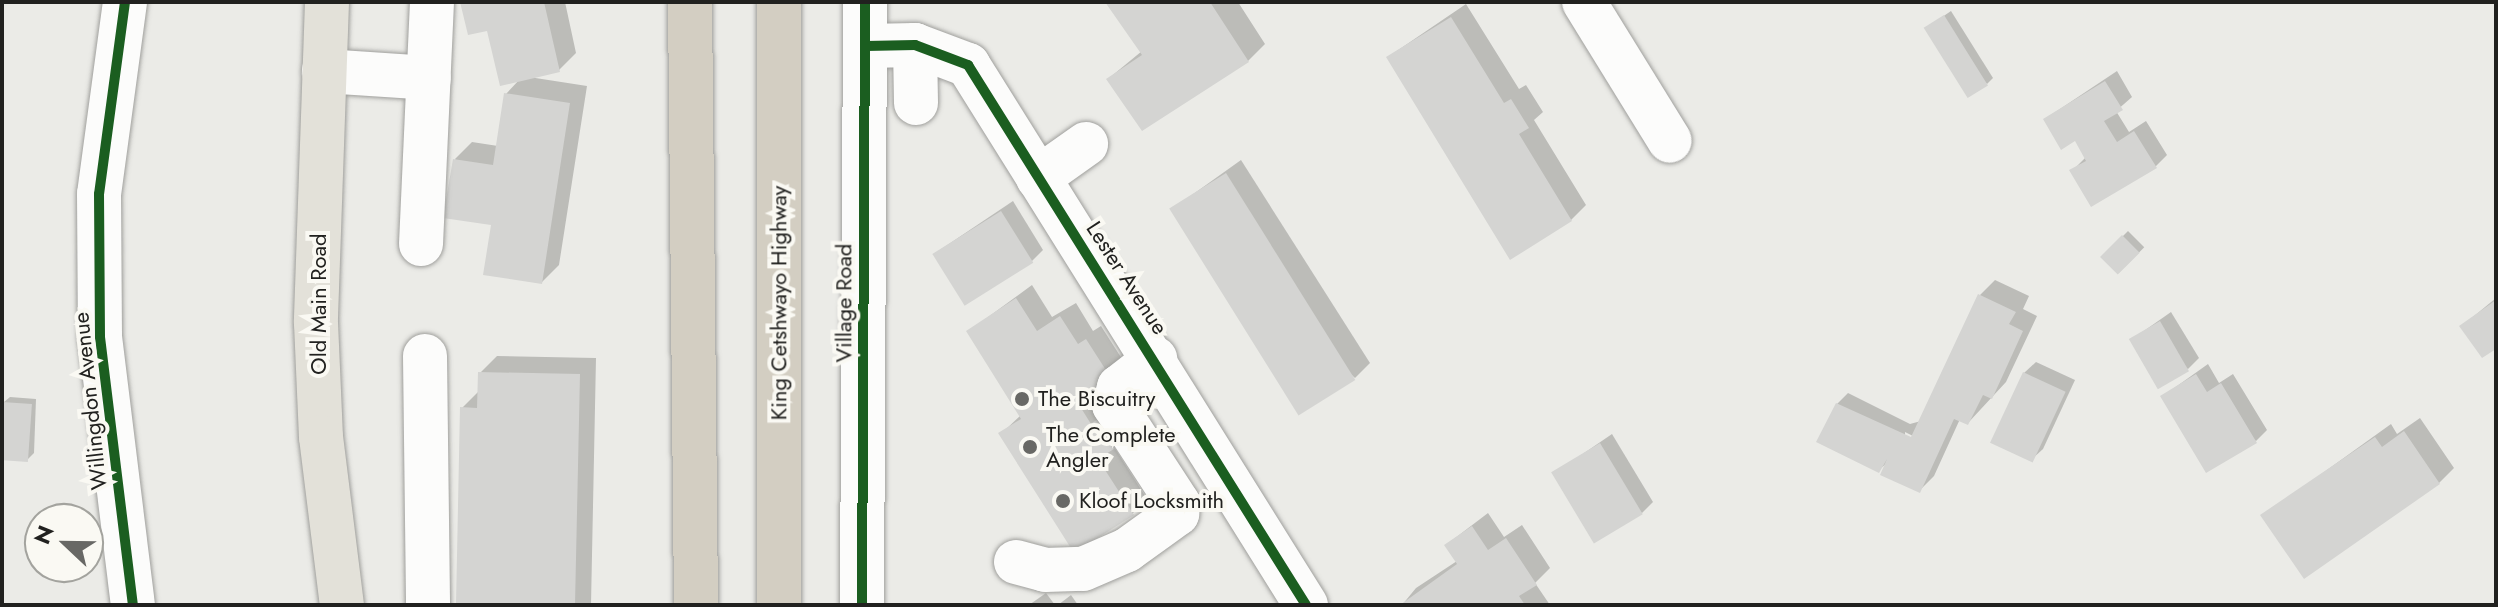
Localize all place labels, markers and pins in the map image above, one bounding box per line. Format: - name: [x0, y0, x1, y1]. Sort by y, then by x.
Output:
- place label: The Biscuitry: [1038, 386, 1156, 412]
- marker: The Biscuitry: [1013, 390, 1031, 408]
- place label: The Complete Angler: [1046, 421, 1175, 472]
- marker: The Complete Angler: [1021, 438, 1039, 456]
- place label: Kloof Locksmith: [1079, 488, 1224, 514]
- marker: Kloof Locksmith: [1054, 492, 1072, 510]

